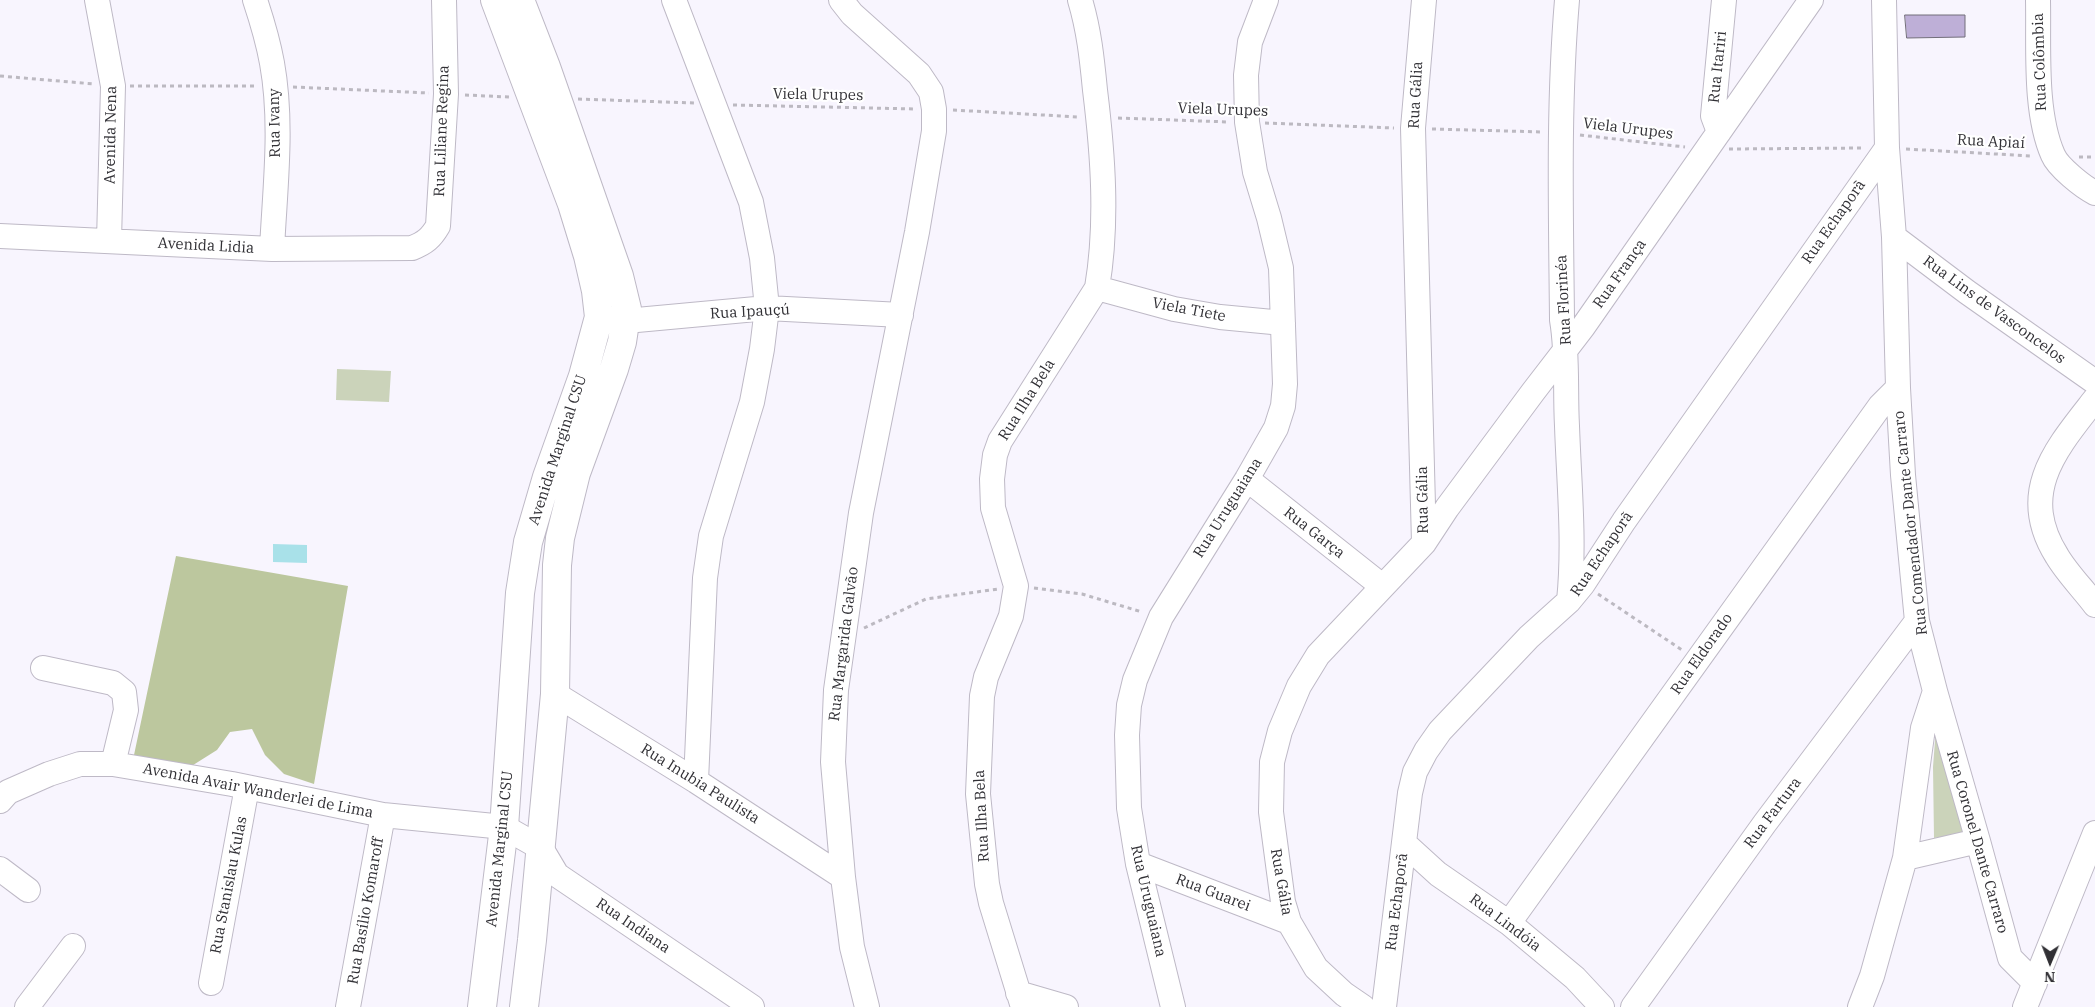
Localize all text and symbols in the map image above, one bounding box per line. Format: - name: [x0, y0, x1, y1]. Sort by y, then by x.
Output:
- street label: Rua Colômbia: [2029, 13, 2051, 111]
- street label: Rua Itariri: [1705, 30, 1731, 104]
- street label: Rua Gália: [1405, 61, 1427, 129]
- street label: Rua Liliane Regina: [431, 65, 453, 197]
- street label: Viela Urupes: [773, 85, 863, 105]
- street label: Avenida Nena: [101, 86, 121, 184]
- street label: Rua Ivany: [265, 88, 285, 158]
- street label: Viela Urupes: [1177, 99, 1269, 121]
- street label: Viela Urupes: [1582, 115, 1674, 143]
- street label: Rua Apiaí: [1957, 131, 2025, 153]
- street label: Rua Echaporã: [1798, 177, 1870, 267]
- street label: Avenida Lidia: [157, 234, 255, 258]
- street label: Rua França: [1590, 236, 1650, 312]
- street label: Rua Lins de Vasconcelos: [1919, 252, 2069, 368]
- street label: Rua Florinéa: [1553, 254, 1575, 346]
- street label: Viela Tiete: [1151, 294, 1227, 326]
- street label: Rua Ipauçú: [710, 301, 790, 323]
- street label: Rua Ilha Bela: [995, 356, 1059, 444]
- street label: Avenida Marginal CSU: [525, 373, 591, 527]
- street label: Rua Comendador Dante Carraro: [1890, 410, 1932, 636]
- street label: Rua Uruguaiana: [1190, 455, 1266, 561]
- street label: Rua Gália: [1413, 466, 1433, 534]
- street label: Rua Garça: [1280, 504, 1348, 562]
- street label: Rua Echaporã: [1567, 508, 1637, 600]
- street label: Rua Margarida Galvão: [826, 566, 862, 722]
- street label: Rua Eldorado: [1667, 610, 1737, 698]
- street label: Rua Inubia Paulista: [637, 740, 763, 828]
- street label: Rua Coronel Dante Carraro: [1942, 749, 2012, 935]
- street label: Avenida Avair Wanderlei de Lima: [141, 760, 375, 822]
- street label: Rua Ilha Bela: [971, 769, 993, 863]
- street label: Avenida Marginal CSU: [483, 770, 517, 928]
- street label: Rua Fartura: [1740, 774, 1806, 852]
- street label: Rua Stanislau Kulas: [207, 815, 251, 955]
- street label: Rua Basílio Komaroff: [344, 836, 388, 986]
- street label: Rua Uruguaiana: [1126, 843, 1170, 959]
- street label: Rua Gália: [1266, 847, 1296, 917]
- street label: Rua Echaporã: [1382, 852, 1412, 952]
- street label: Rua Guarei: [1173, 871, 1253, 915]
- street label: Rua Lindóia: [1466, 890, 1544, 956]
- street label: Rua Indiana: [593, 895, 673, 957]
- north arrow: [2025, 937, 2075, 987]
- text: N: [2044, 968, 2055, 986]

